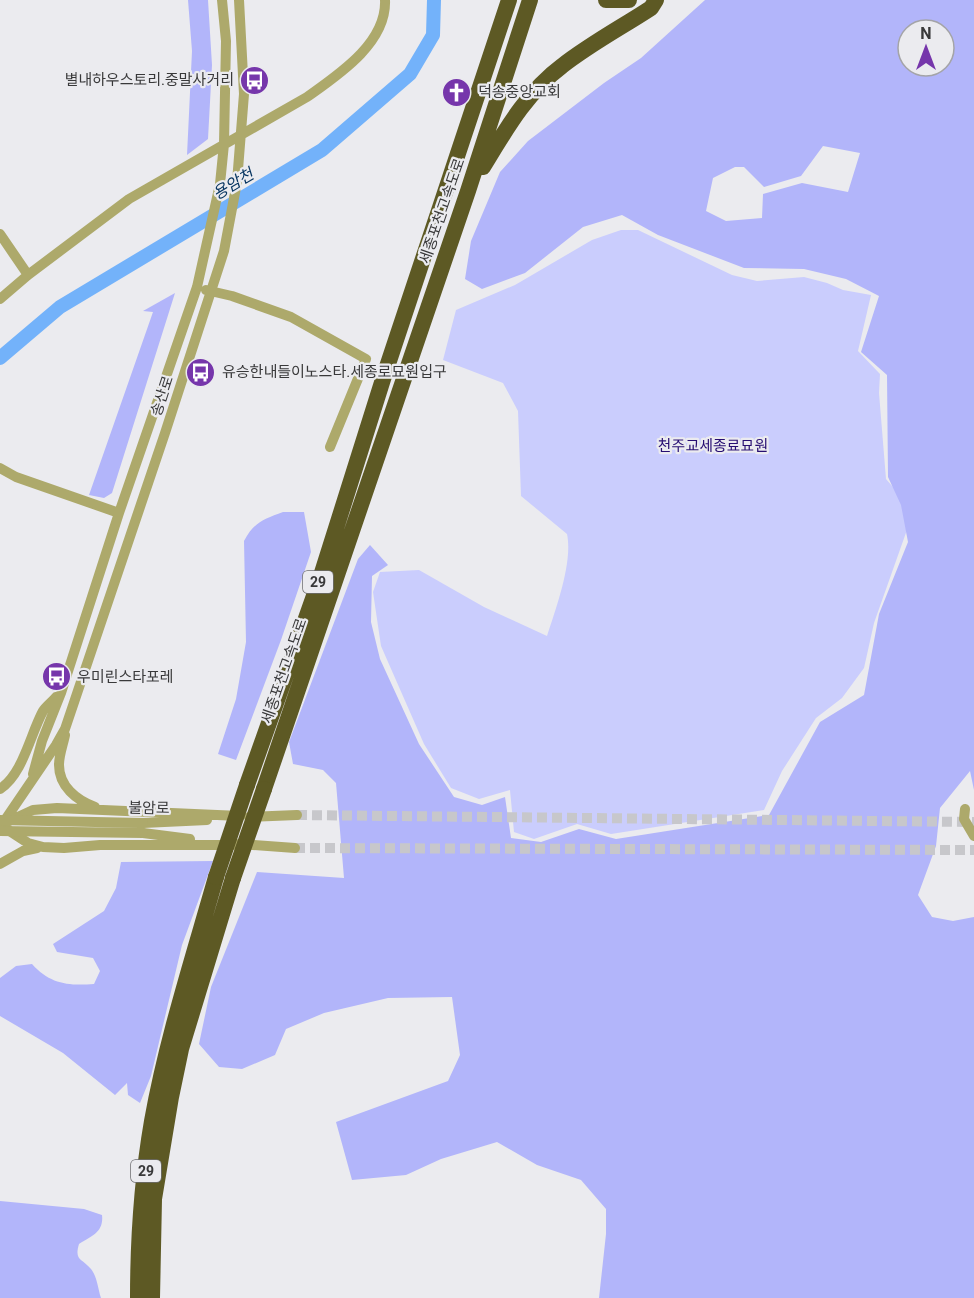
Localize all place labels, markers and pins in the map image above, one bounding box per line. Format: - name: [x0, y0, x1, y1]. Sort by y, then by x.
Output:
- bus stop icon: 별내하우스토리.중말사거리: [239, 64, 271, 96]
- place label: 별내하우스토리.중말사거리: [64, 71, 234, 89]
- church icon: 덕송중앙교회: [441, 76, 473, 108]
- place label: 덕송중앙교회: [478, 83, 561, 101]
- bus stop icon: 유승한내들이노스타.세종로묘원입구: [185, 356, 217, 388]
- place label: 유승한내들이노스타.세종로묘원입구: [222, 363, 447, 381]
- bus stop icon: 우미린스타포레: [40, 661, 72, 693]
- place label: 우미린스타포레: [77, 668, 174, 686]

